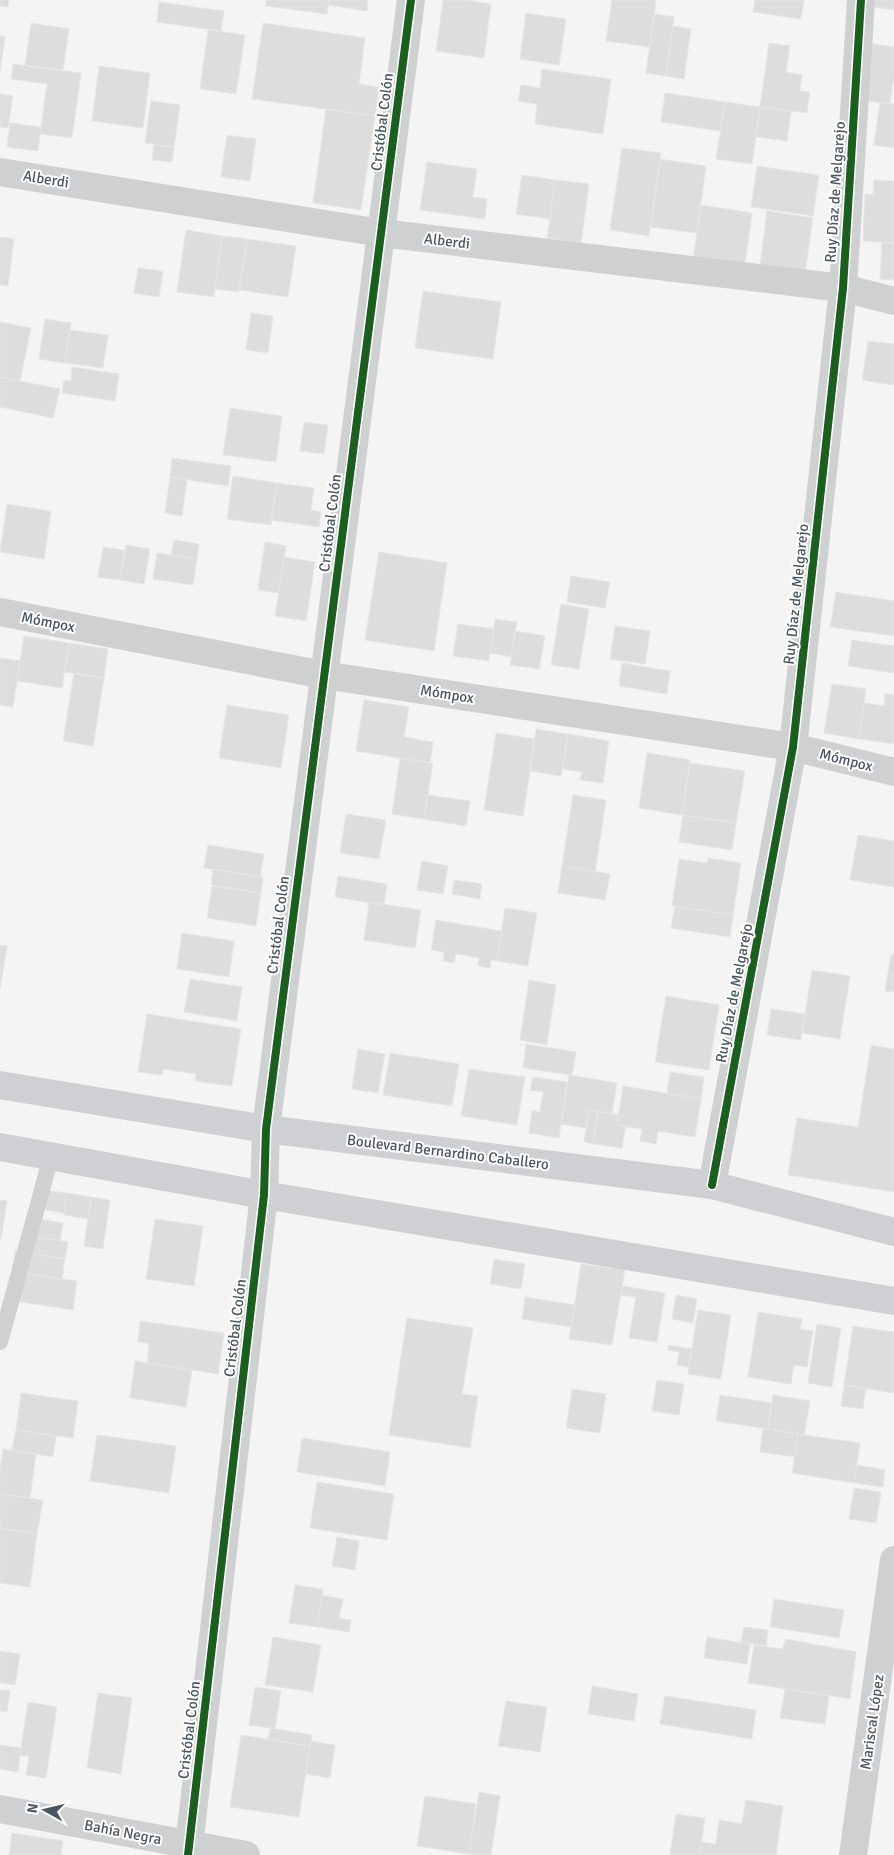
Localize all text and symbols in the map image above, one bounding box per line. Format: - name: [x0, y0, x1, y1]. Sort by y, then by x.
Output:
- street label: Cristóbal Colón: [367, 72, 397, 172]
- street label: Ruy Díaz de Melgarejo: [821, 121, 849, 263]
- street label: Alberdi: [22, 166, 70, 192]
- street label: Alberdi: [423, 229, 471, 253]
- street label: Cristóbal Colón: [315, 473, 345, 573]
- street label: Ruy Díaz de Melgarejo: [780, 522, 812, 665]
- street label: Mómpox: [20, 608, 76, 636]
- street label: Mómpox: [419, 681, 475, 707]
- street label: Mómpox: [817, 745, 875, 775]
- street label: Cristóbal Colón: [263, 875, 293, 975]
- street label: Ruy Díaz de Melgarejo: [712, 922, 756, 1064]
- street label: Boulevard Bernardino Caballero: [346, 1131, 550, 1173]
- street label: Cristóbal Colón: [220, 1278, 250, 1378]
- street label: Mariscal López: [856, 1673, 888, 1771]
- street label: Cristóbal Colón: [174, 1680, 204, 1780]
- north arrow: [20, 1785, 70, 1835]
- text: N: [24, 1802, 42, 1814]
- street label: Bahía Negra: [83, 1816, 163, 1848]

